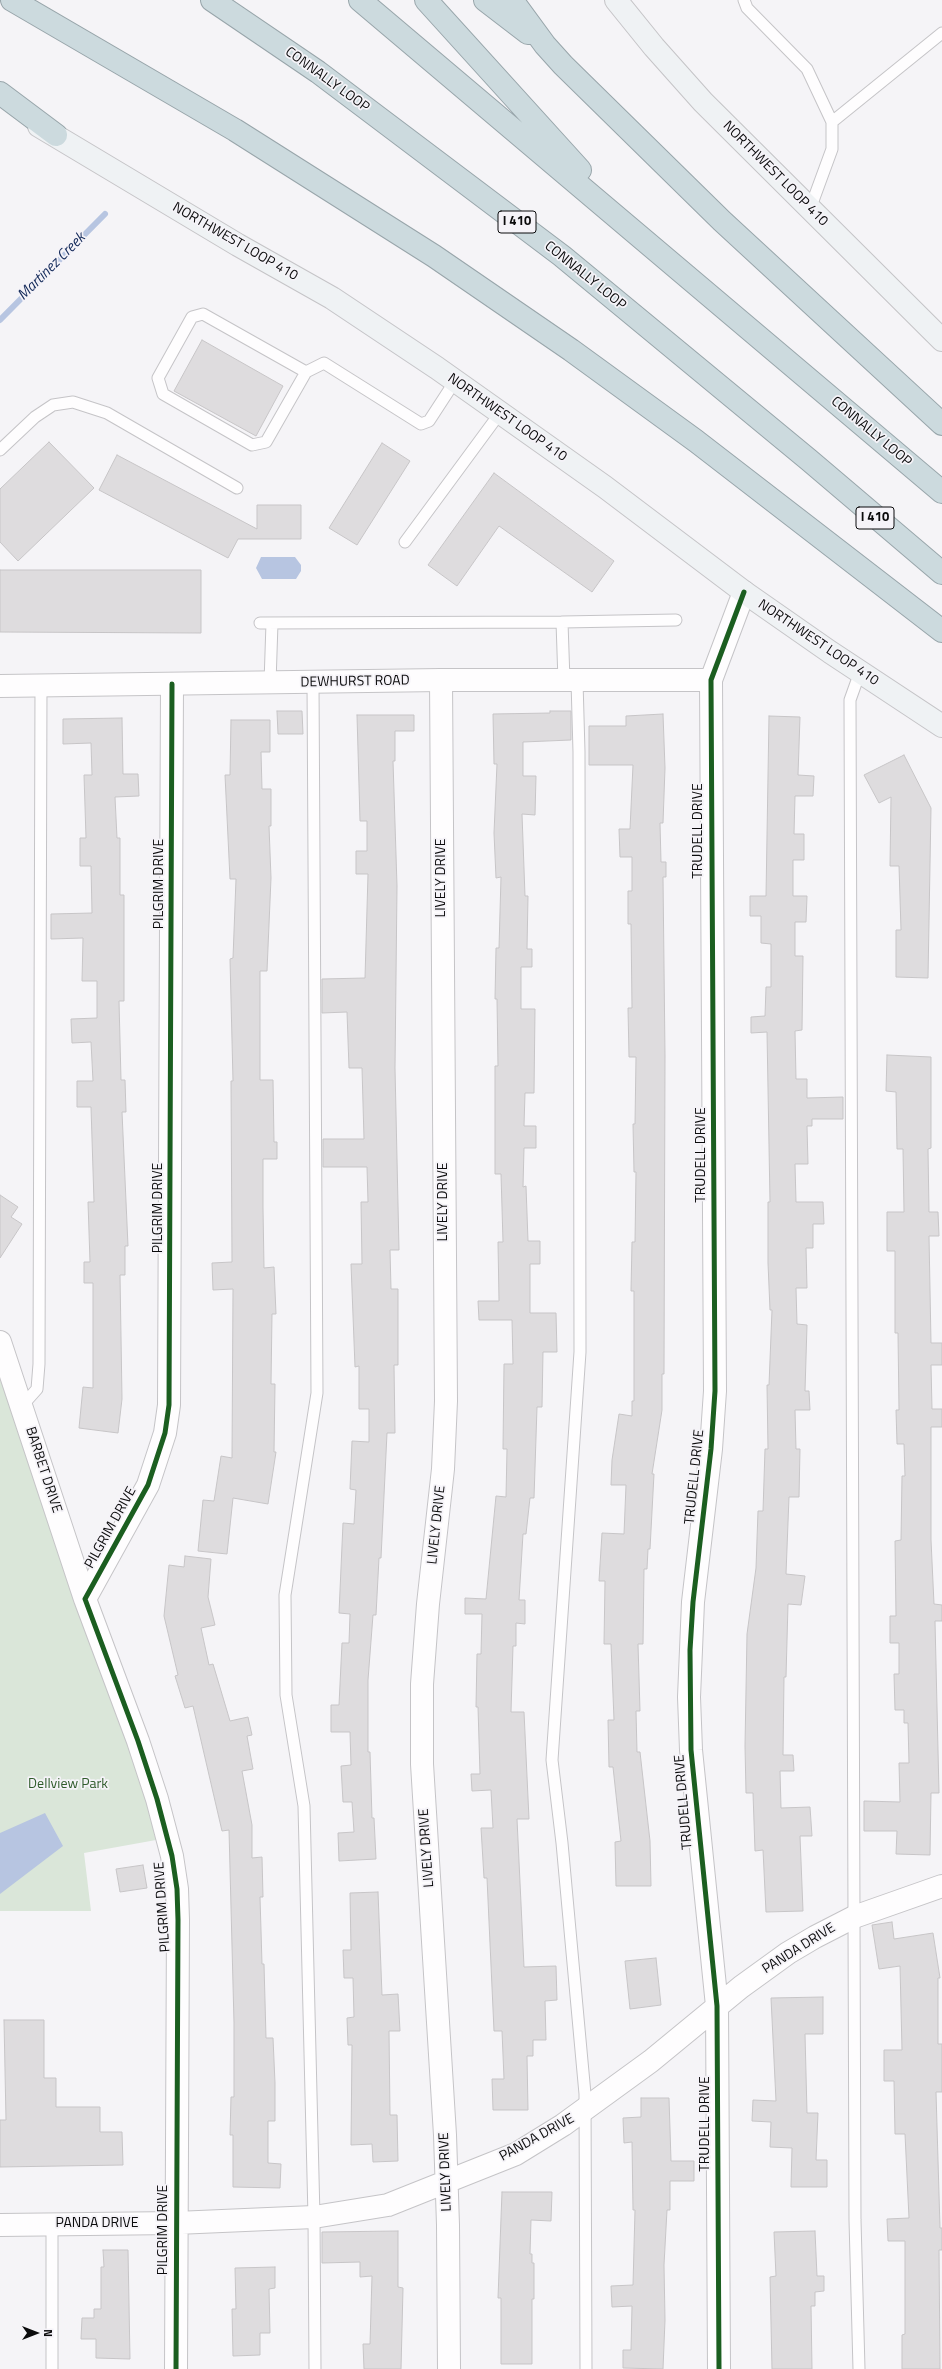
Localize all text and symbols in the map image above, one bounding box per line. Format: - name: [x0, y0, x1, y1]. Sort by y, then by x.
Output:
- street label: CONNALLY LOOP: [282, 44, 372, 116]
- street label: NORTHWEST LOOP 410: [719, 118, 831, 230]
- street label: NORTHWEST LOOP 410: [169, 199, 301, 285]
- road number: I 410: [498, 211, 536, 233]
- water label: Martinez Creek: [14, 229, 90, 305]
- street label: CONNALLY LOOP: [541, 238, 629, 314]
- street label: NORTHWEST LOOP 410: [444, 370, 570, 466]
- street label: CONNALLY LOOP: [827, 393, 915, 471]
- road number: I 410: [856, 507, 894, 529]
- street label: NORTHWEST LOOP 410: [754, 596, 882, 690]
- street label: DEWHURST ROAD: [300, 673, 410, 691]
- street label: TRUDELL DRIVE: [691, 783, 707, 879]
- street label: LIVELY DRIVE: [434, 838, 450, 918]
- street label: PILGRIM DRIVE: [152, 839, 168, 929]
- street label: TRUDELL DRIVE: [694, 1107, 710, 1203]
- street label: LIVELY DRIVE: [436, 1162, 452, 1242]
- street label: PILGRIM DRIVE: [151, 1163, 167, 1253]
- street label: BARBET DRIVE: [21, 1425, 65, 1515]
- street label: TRUDELL DRIVE: [682, 1429, 708, 1525]
- street label: PILGRIM DRIVE: [82, 1484, 140, 1572]
- street label: LIVELY DRIVE: [425, 1485, 449, 1565]
- street label: TRUDELL DRIVE: [671, 1754, 697, 1850]
- park label: Dellview Park: [28, 1777, 108, 1793]
- street label: LIVELY DRIVE: [416, 1808, 438, 1888]
- street label: PILGRIM DRIVE: [151, 1861, 175, 1953]
- street label: PANDA DRIVE: [759, 1920, 839, 1978]
- street label: TRUDELL DRIVE: [698, 2076, 714, 2172]
- street label: PANDA DRIVE: [497, 2111, 577, 2165]
- street label: LIVELY DRIVE: [436, 2132, 456, 2212]
- street label: PILGRIM DRIVE: [156, 2185, 172, 2275]
- street label: PANDA DRIVE: [56, 2216, 138, 2232]
- north arrow: [16, 2313, 56, 2353]
- text: N: [40, 2329, 56, 2337]

